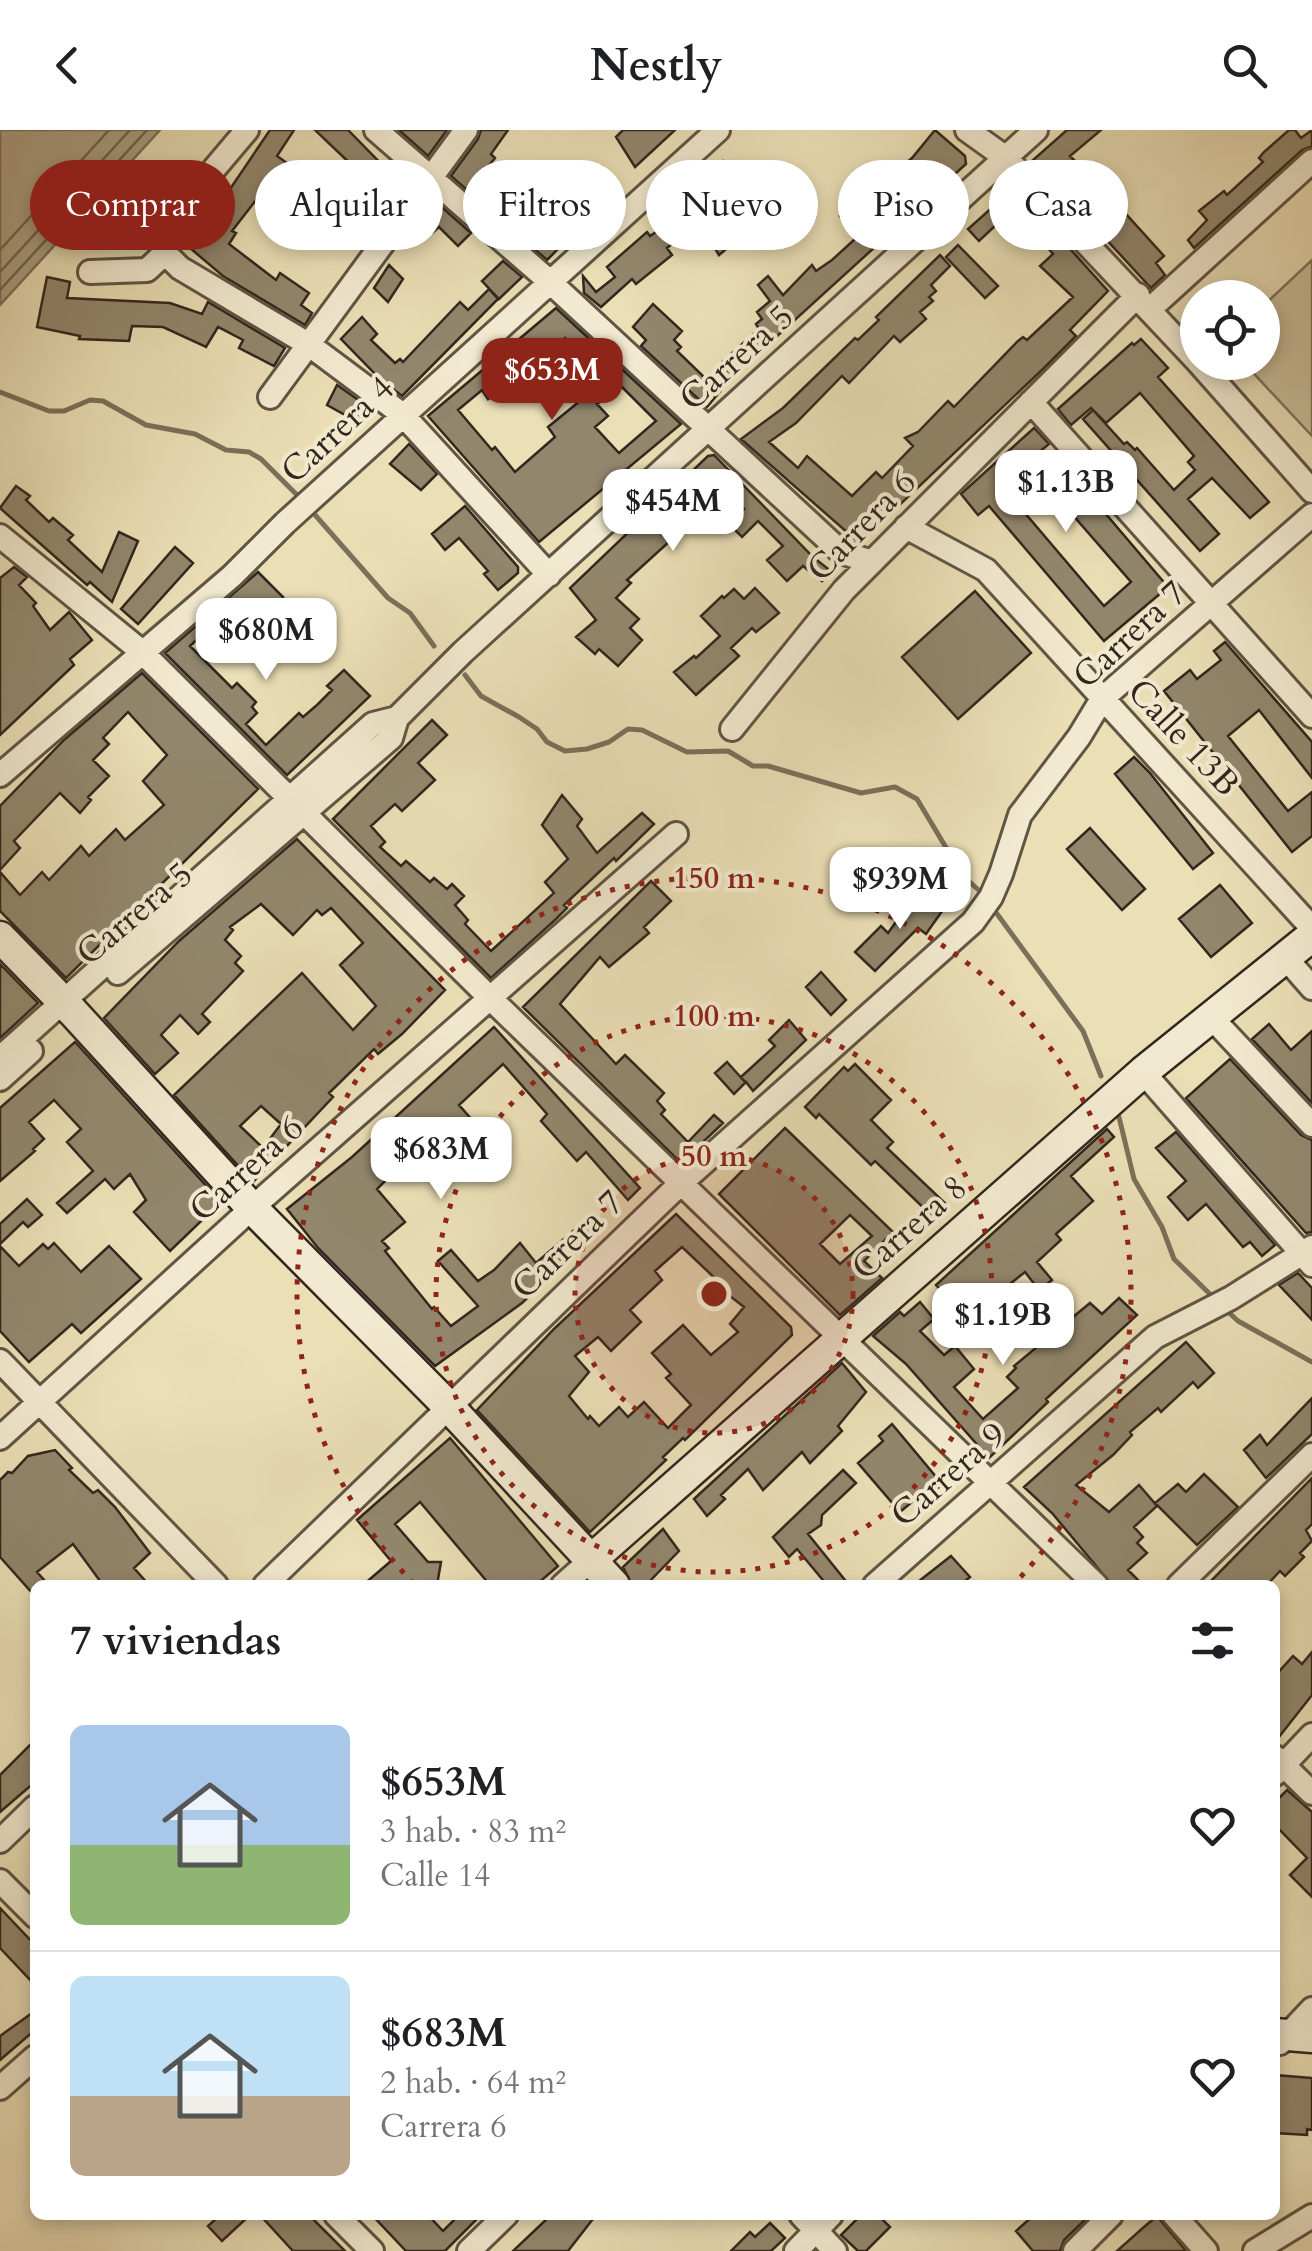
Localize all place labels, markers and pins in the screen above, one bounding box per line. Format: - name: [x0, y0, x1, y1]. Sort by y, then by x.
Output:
- pin: $653M: [482, 338, 622, 423]
- pin: $1.13B: [985, 450, 1147, 535]
- pin: $454M: [603, 469, 743, 554]
- pin: $680M: [196, 598, 336, 683]
- pin: $939M: [830, 847, 970, 932]
- pin: $683M: [371, 1117, 511, 1202]
- centre of rings: [696, 1276, 732, 1312]
- pin: $1.19B: [922, 1283, 1084, 1368]

